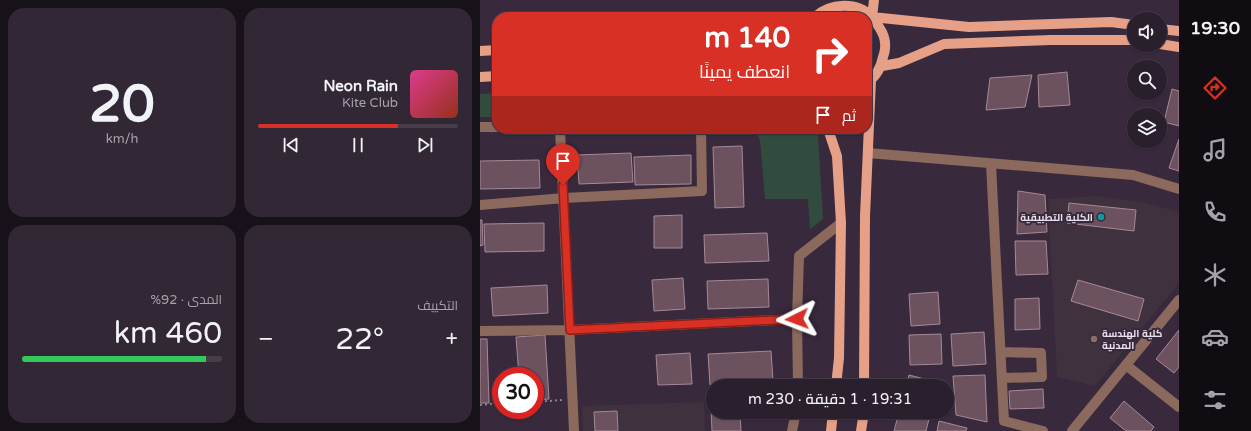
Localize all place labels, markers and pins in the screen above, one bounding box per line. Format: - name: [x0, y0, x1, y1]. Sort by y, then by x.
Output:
- pin: [546, 144, 580, 185]
- place label: الكلية التطبيقية: [1020, 212, 1093, 224]
- marker: الكلية التطبيقية: [1096, 212, 1106, 222]
- place label: كلية الهندسة المدنية: [1102, 328, 1162, 352]
- marker: كلية الهندسة المدنية: [1089, 334, 1099, 344]

